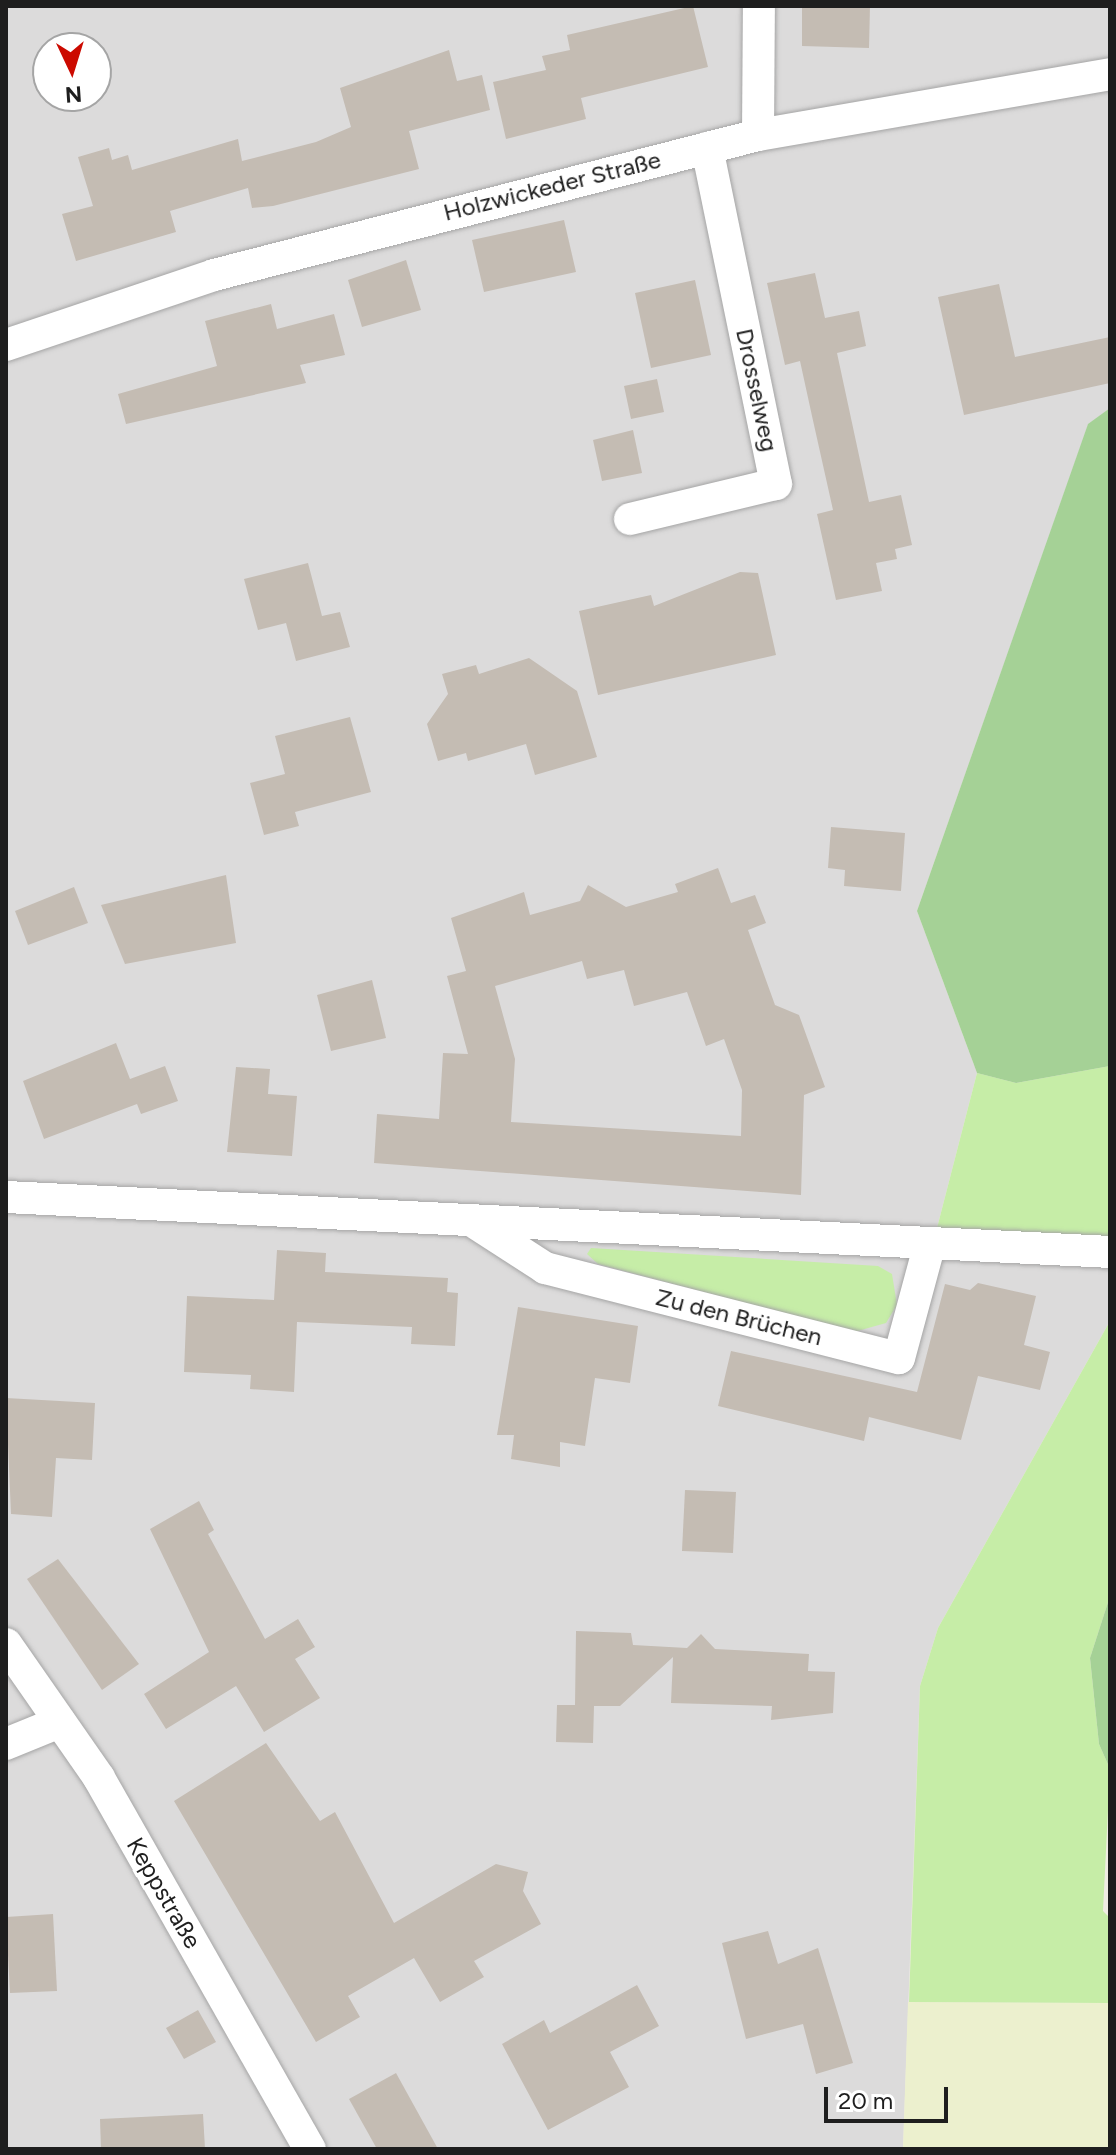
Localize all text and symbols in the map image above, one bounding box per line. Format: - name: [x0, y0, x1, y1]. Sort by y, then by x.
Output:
- north arrow: [32, 32, 112, 112]
- text: N: [64, 80, 83, 109]
- street label: Holzwickeder Straße: [440, 145, 664, 227]
- street label: Drosselweg: [730, 326, 784, 454]
- street label: Zu den Brüchen: [653, 1282, 825, 1352]
- street label: Keppstraße: [121, 1832, 207, 1954]
- scale bar: [828, 2071, 952, 2121]
- text: 20 m: [838, 2086, 893, 2115]

